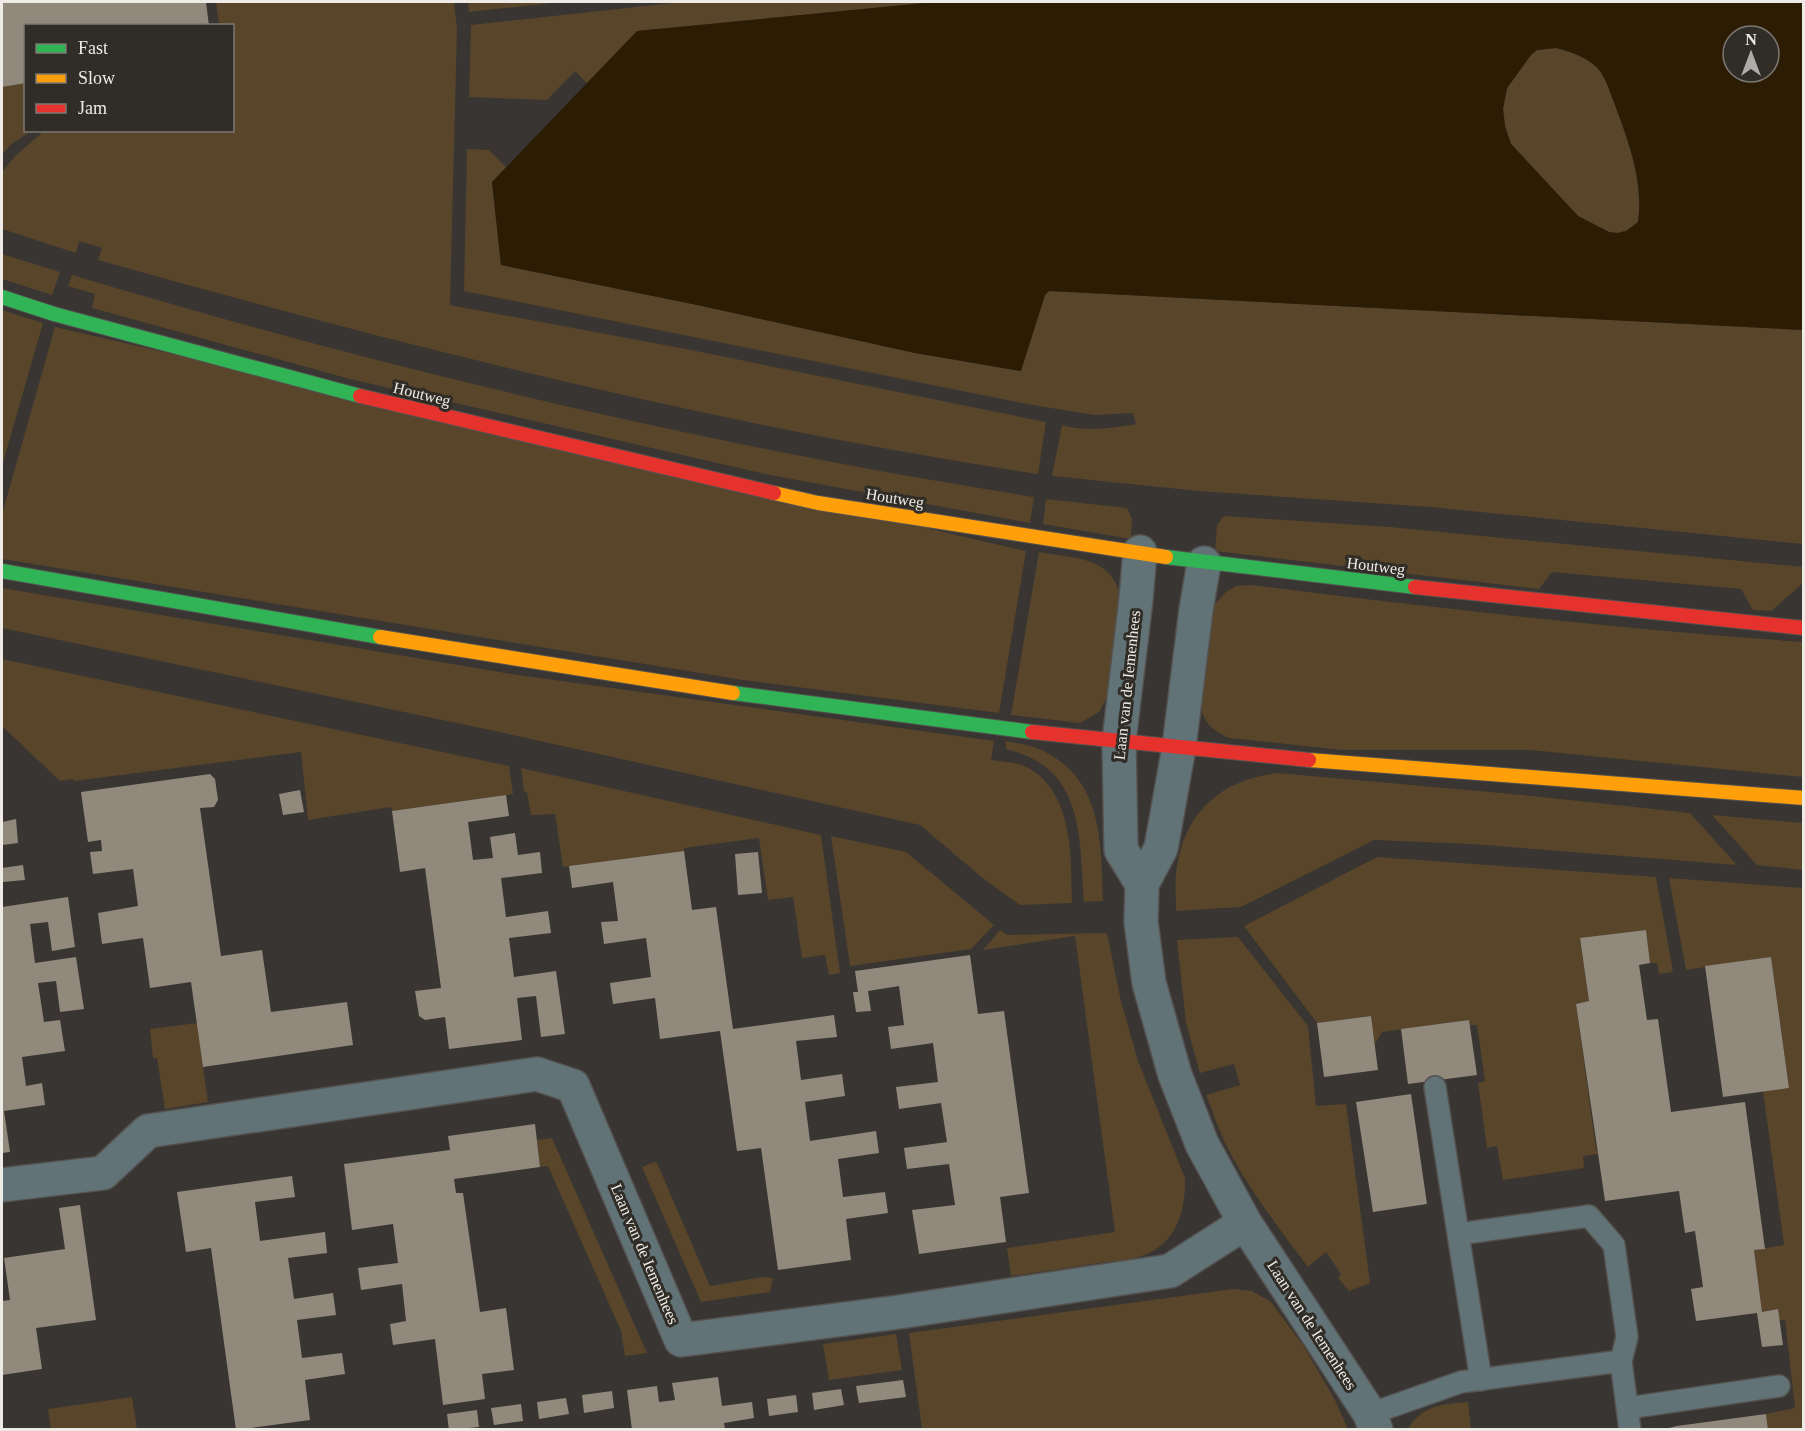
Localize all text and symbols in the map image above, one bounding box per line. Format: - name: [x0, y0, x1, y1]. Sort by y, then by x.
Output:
- legend: [24, 24, 234, 132]
- north arrow: [1721, 24, 1781, 84]
- text: N: [1745, 31, 1757, 48]
- text: Fast: [78, 38, 108, 58]
- text: Slow: [78, 68, 115, 88]
- text: Jam: [78, 98, 107, 118]
- street label: Houtweg: [391, 379, 453, 410]
- street label: Houtweg: [865, 485, 925, 512]
- street label: Houtweg: [1346, 554, 1406, 579]
- street label: Laan van de Iemenhees: [1111, 609, 1143, 761]
- street label: Laan van de Iemenhees: [608, 1181, 682, 1327]
- street label: Laan van de Iemenhees: [1264, 1257, 1360, 1393]

